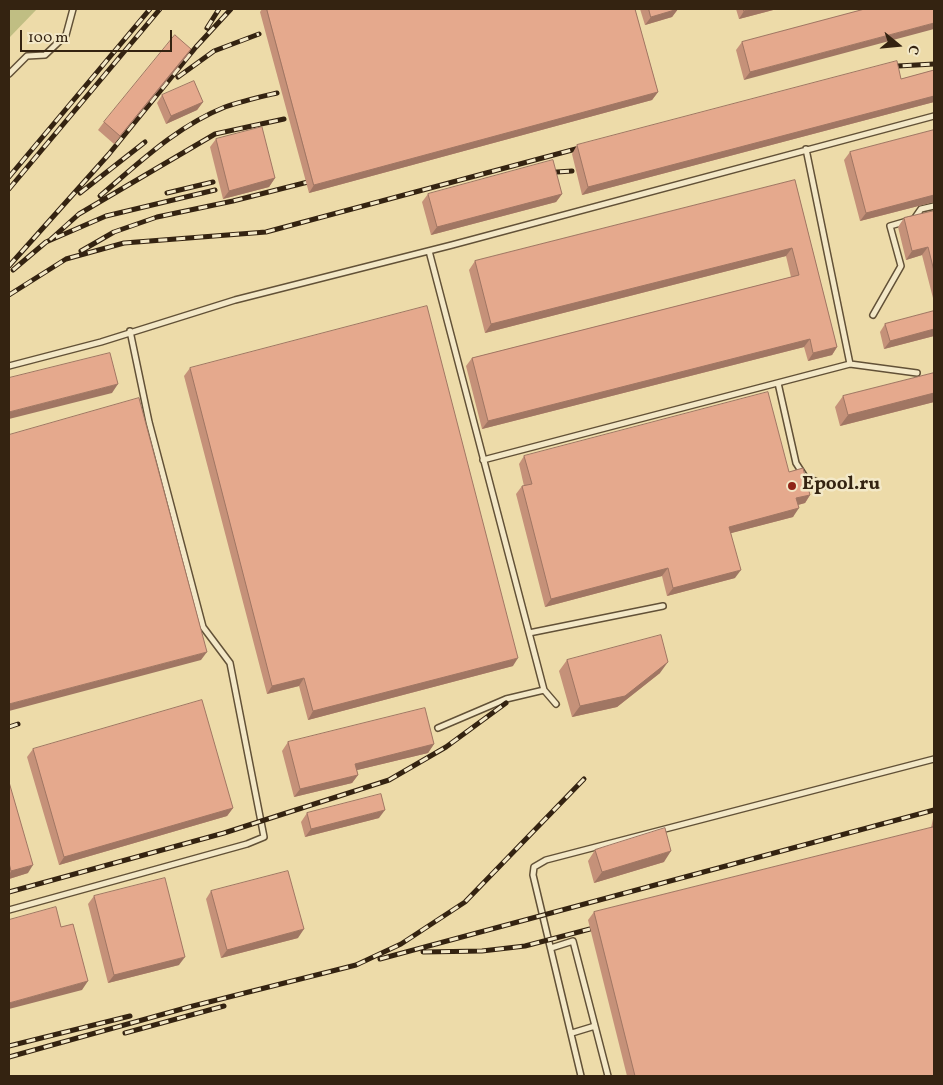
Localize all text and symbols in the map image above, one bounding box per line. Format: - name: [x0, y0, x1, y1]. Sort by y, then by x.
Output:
- scale bar: [22, 20, 175, 52]
- north arrow: [873, 20, 923, 70]
- text: 100 m: [28, 28, 68, 49]
- text: С: [902, 42, 923, 57]
- place label: Epool.ru: [802, 475, 880, 497]
- marker: Epool.ru: [786, 480, 798, 492]

